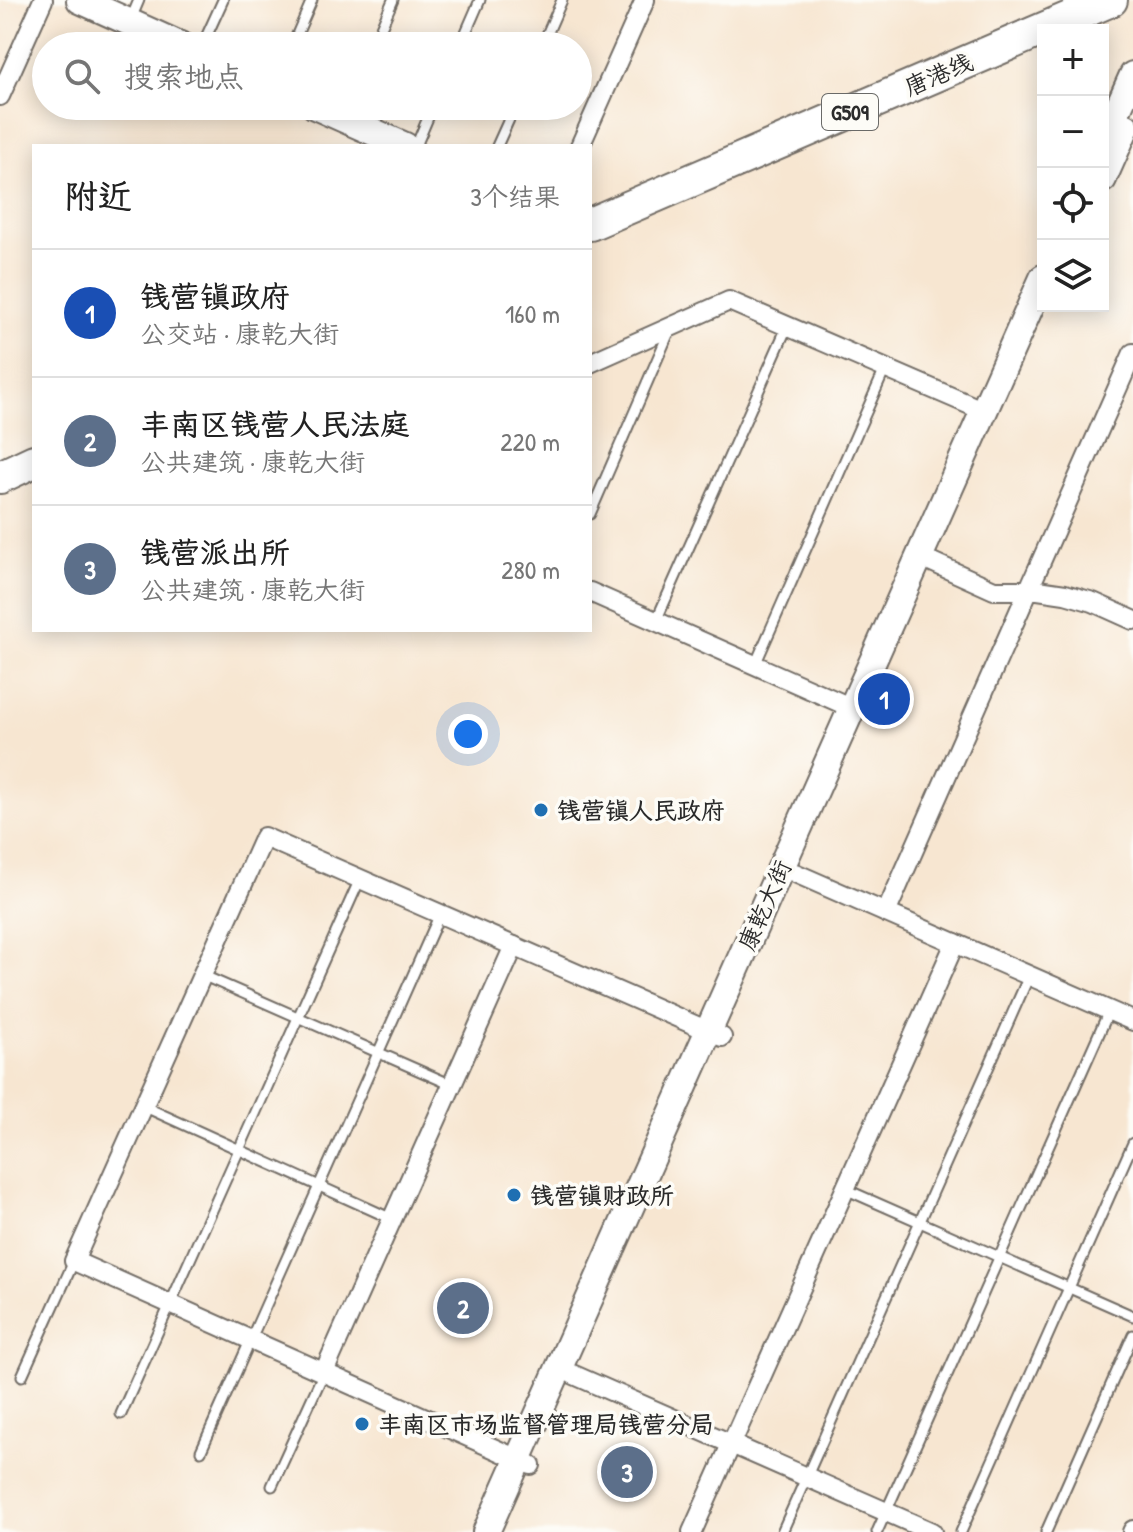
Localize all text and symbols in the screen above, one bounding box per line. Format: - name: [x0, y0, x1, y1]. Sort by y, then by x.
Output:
- map controls: [1037, 24, 1109, 312]
- button: +: [1037, 24, 1109, 96]
- search box: [32, 32, 592, 120]
- street label: 唐港线: [899, 45, 977, 103]
- icon: search: [60, 54, 104, 98]
- text: 搜索地点: [124, 56, 244, 96]
- road number: G509: [822, 94, 878, 130]
- button: −: [1037, 96, 1109, 168]
- button: locate: [1037, 168, 1109, 240]
- text: 附近: [64, 173, 132, 219]
- text: 3个结果: [470, 179, 560, 214]
- button: layers: [1037, 240, 1109, 312]
- text: 钱营镇政府: [140, 276, 290, 316]
- text: 1: [85, 296, 95, 331]
- text: 160 m: [505, 296, 560, 331]
- text: 公交站 · 康乾大街: [140, 316, 339, 351]
- text: 丰南区钱营人民法庭: [140, 404, 410, 444]
- text: 2: [84, 424, 96, 459]
- text: 220 m: [500, 424, 560, 459]
- text: 公共建筑 · 康乾大街: [140, 444, 365, 479]
- text: 钱营派出所: [140, 532, 290, 572]
- text: 3: [84, 552, 96, 587]
- text: 280 m: [501, 552, 560, 587]
- text: 公共建筑 · 康乾大街: [140, 572, 365, 607]
- pin: 1: [858, 669, 910, 729]
- your location: [448, 714, 488, 754]
- place label: 钱营镇人民政府: [557, 794, 725, 826]
- marker: 钱营镇人民政府: [532, 801, 550, 819]
- street label: 康乾大街: [730, 855, 798, 955]
- place label: 钱营镇财政所: [530, 1179, 674, 1211]
- marker: 钱营镇财政所: [505, 1186, 523, 1204]
- pin: 2: [437, 1278, 489, 1338]
- place label: 丰南区市场监督管理局钱营分局: [378, 1408, 714, 1440]
- marker: 丰南区市场监督管理局钱营分局: [353, 1415, 371, 1433]
- pin: 3: [601, 1442, 653, 1502]

